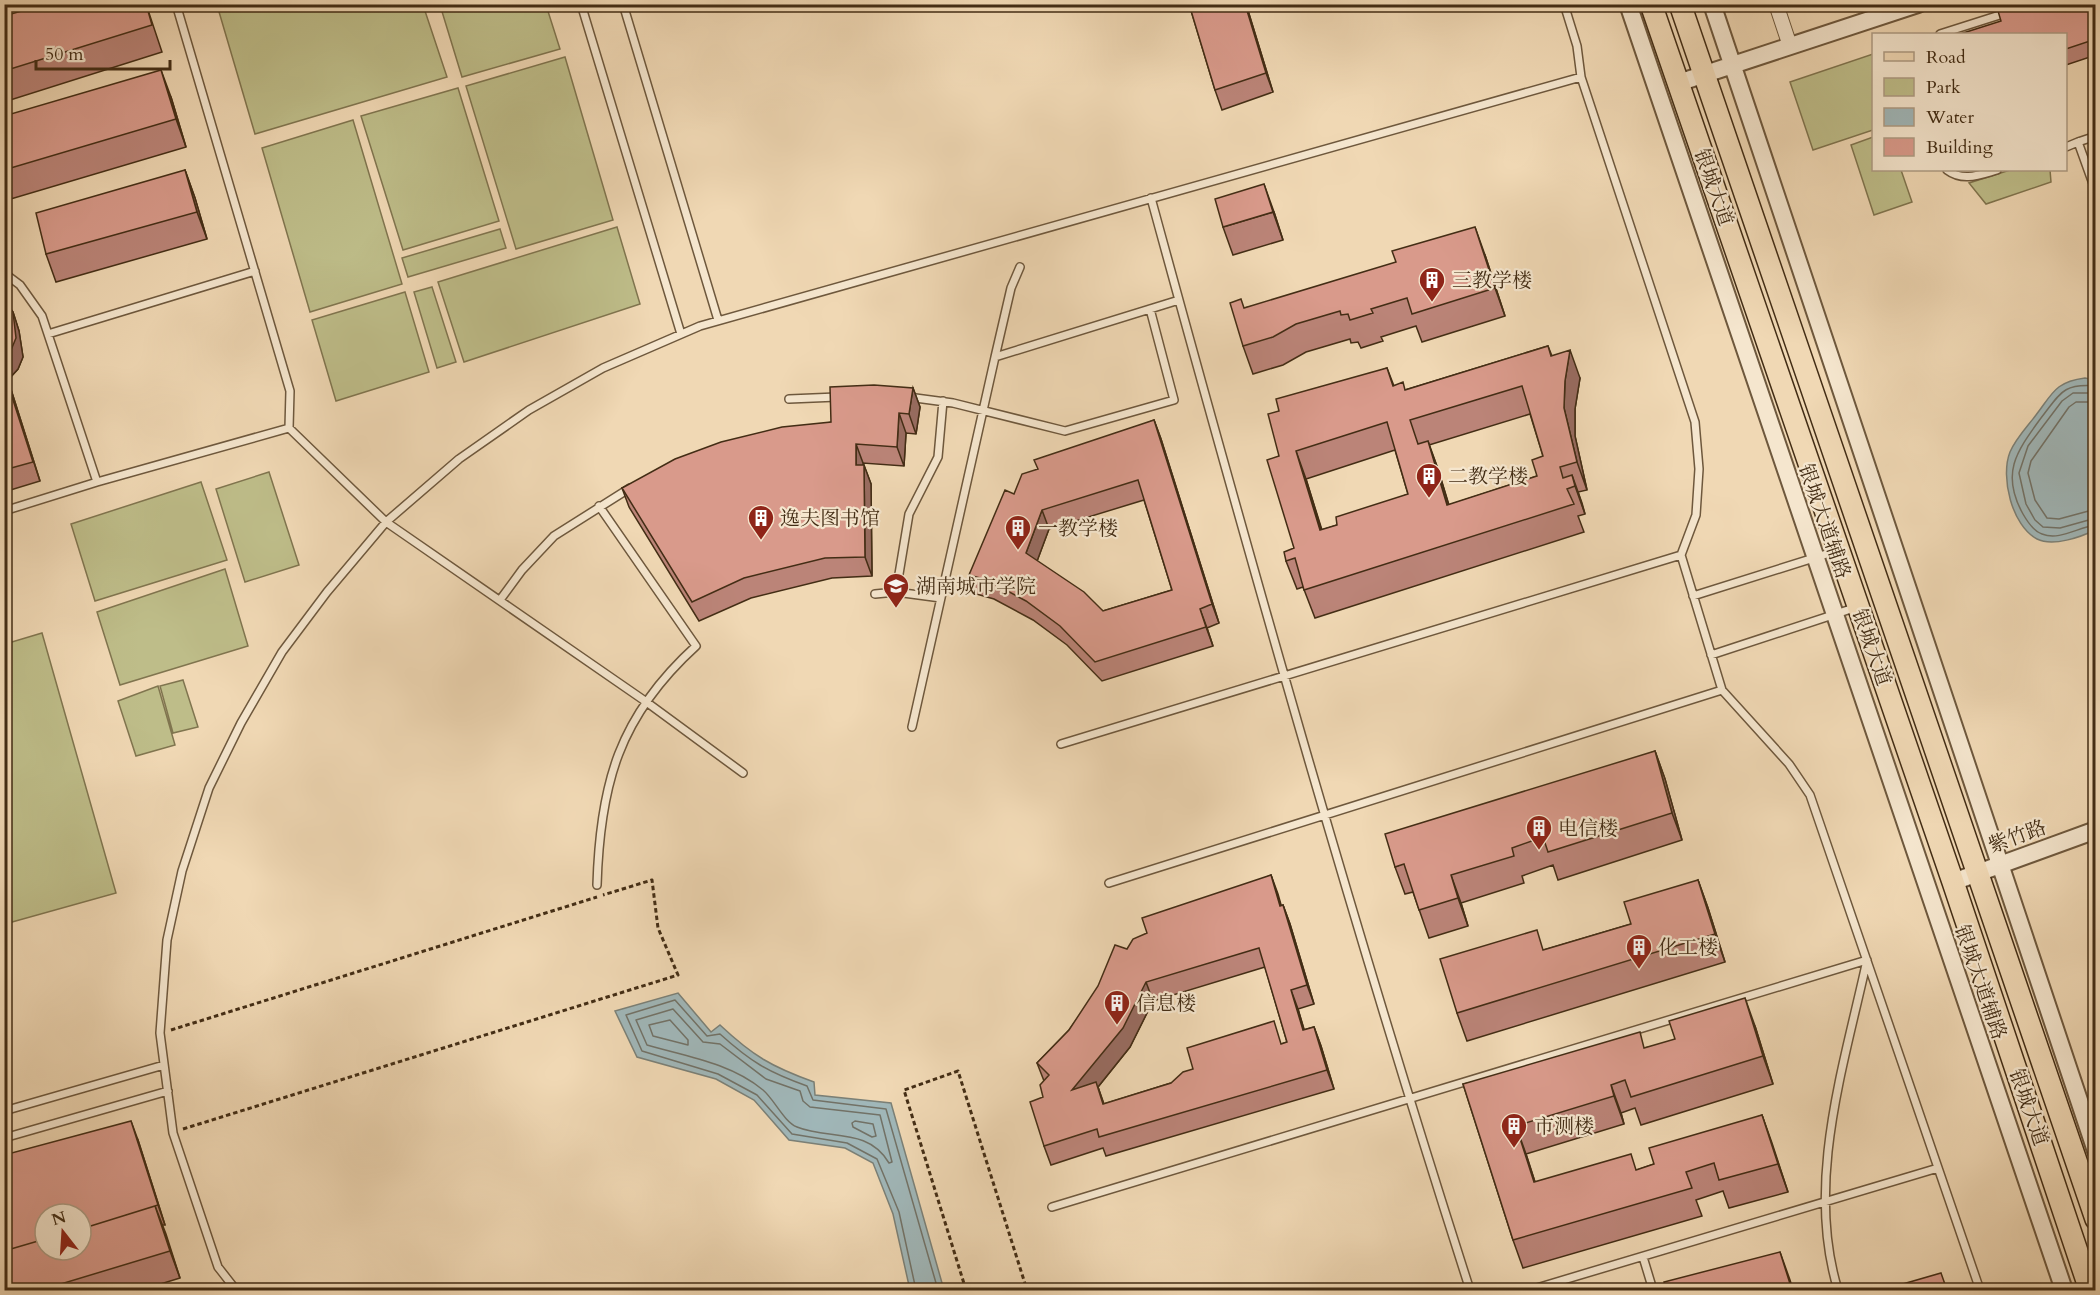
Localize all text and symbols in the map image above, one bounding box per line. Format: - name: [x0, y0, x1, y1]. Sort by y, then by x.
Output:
- scale bar: [36, 33, 170, 71]
- legend: [1872, 33, 2067, 171]
- text: 50 m: [45, 42, 84, 67]
- text: Road: [1926, 45, 1966, 70]
- text: Park: [1926, 75, 1961, 100]
- text: Water: [1925, 105, 1975, 130]
- text: Building: [1926, 135, 1994, 160]
- street label: 银城大道: [1688, 145, 1739, 229]
- building icon: 三教学楼: [1417, 265, 1447, 303]
- place label: 三教学楼: [1452, 267, 1532, 294]
- street label: 银城大道辅路: [1792, 460, 1857, 582]
- building icon: 二教学楼: [1414, 461, 1444, 499]
- place label: 二教学楼: [1448, 463, 1528, 490]
- building icon: 逸夫图书馆: [746, 503, 776, 541]
- place label: 逸夫图书馆: [780, 505, 880, 532]
- building icon: 一教学楼: [1003, 513, 1033, 551]
- place label: 一教学楼: [1038, 515, 1118, 542]
- school or university icon: 湖南城市学院: [881, 571, 911, 609]
- place label: 湖南城市学院: [916, 573, 1036, 600]
- street label: 银城大道: [1846, 605, 1897, 689]
- building icon: 电信楼: [1524, 813, 1554, 851]
- street label: 紫竹路: [1984, 814, 2050, 859]
- place label: 电信楼: [1558, 815, 1618, 842]
- street label: 银城大道辅路: [1948, 921, 2013, 1043]
- building icon: 化工楼: [1624, 932, 1654, 970]
- place label: 化工楼: [1658, 934, 1718, 961]
- building icon: 信息楼: [1102, 988, 1132, 1026]
- place label: 信息楼: [1136, 990, 1196, 1017]
- street label: 银城大道: [2003, 1065, 2054, 1149]
- building icon: 市测楼: [1499, 1111, 1529, 1149]
- place label: 市测楼: [1534, 1113, 1594, 1140]
- north arrow: [33, 1202, 93, 1262]
- text: N: [49, 1206, 69, 1231]

